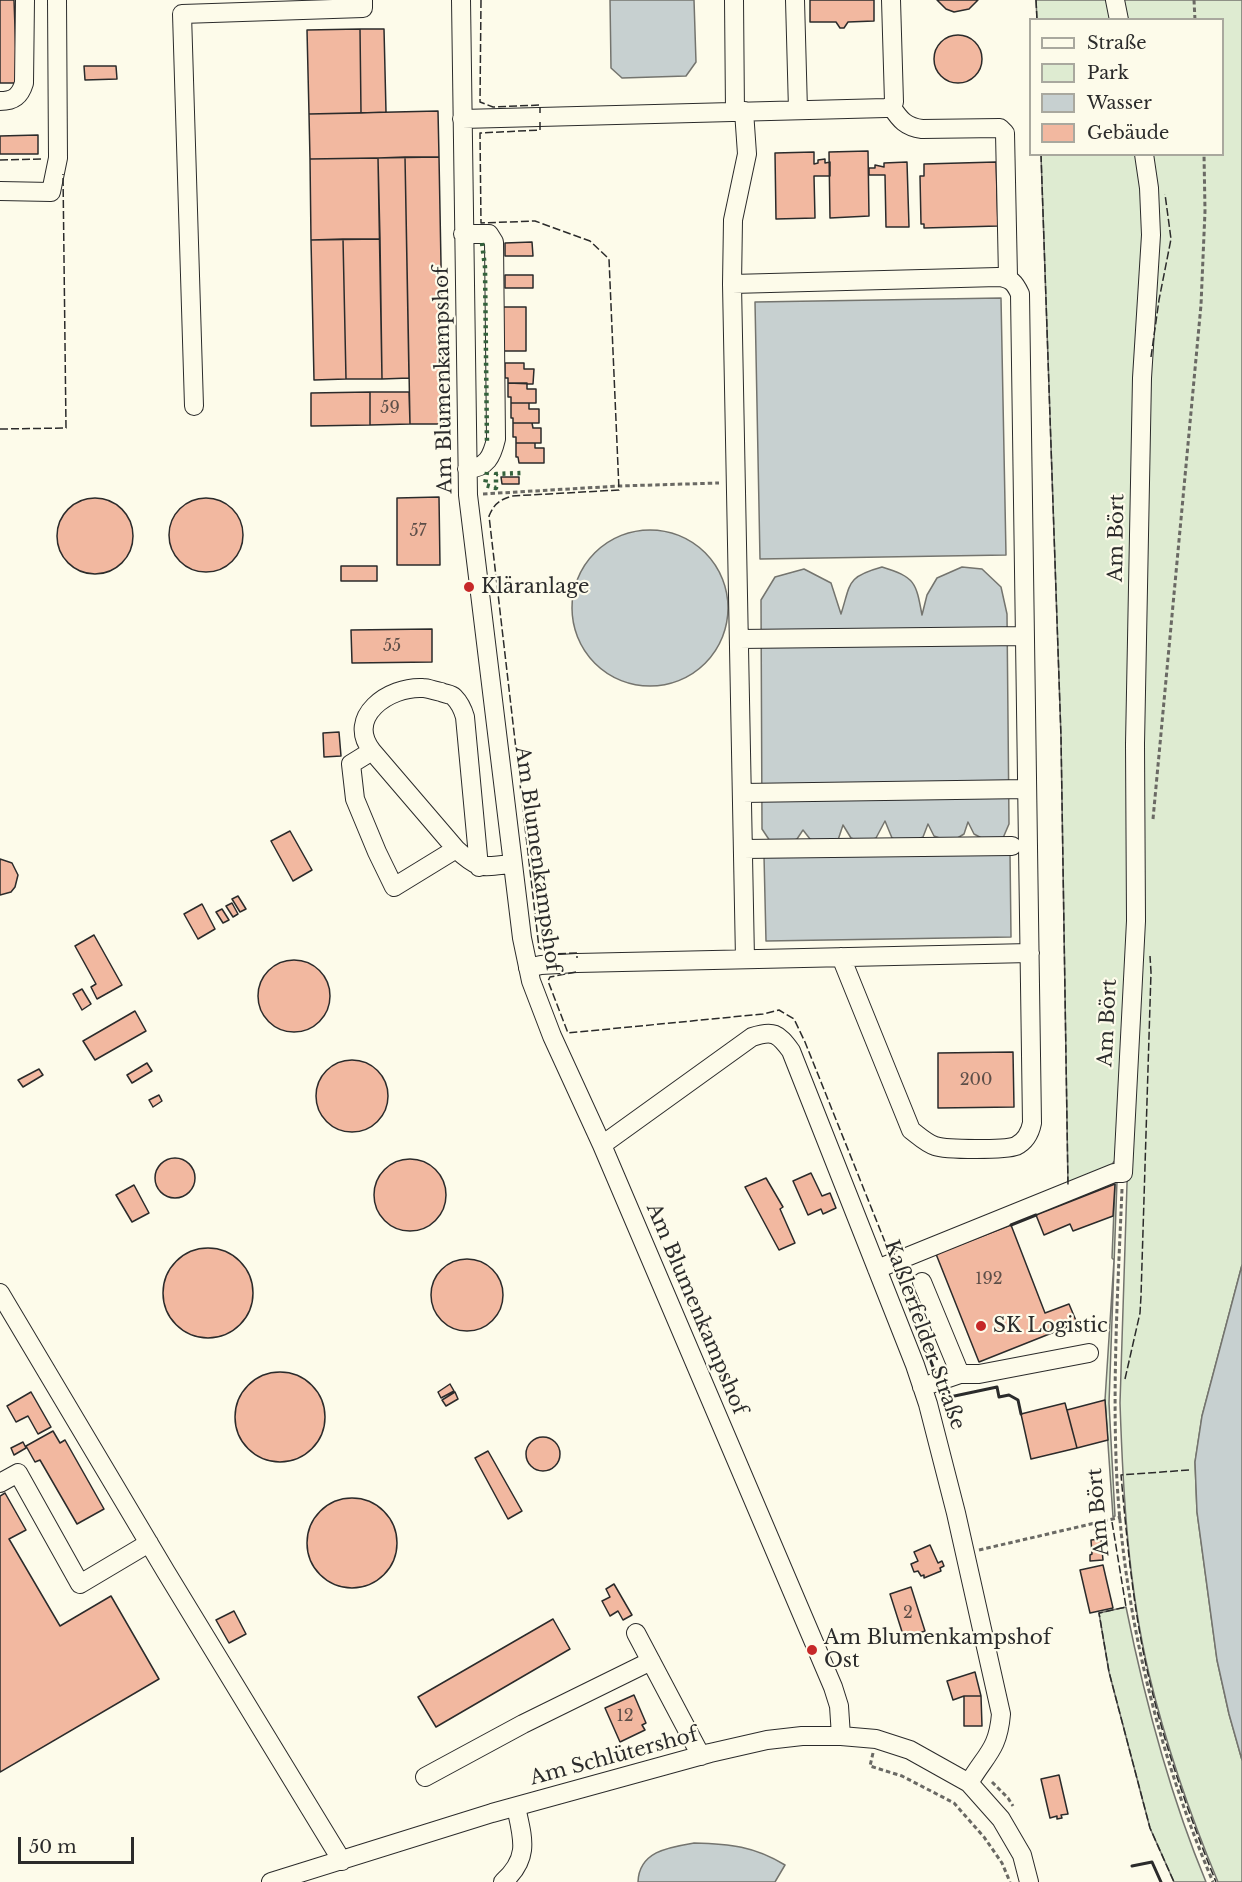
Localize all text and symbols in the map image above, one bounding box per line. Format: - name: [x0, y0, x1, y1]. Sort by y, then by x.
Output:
- legend: [1029, 18, 1224, 156]
- text: Straße: [1087, 32, 1147, 54]
- text: Park: [1087, 62, 1129, 84]
- text: Wasser: [1087, 92, 1152, 114]
- text: Gebäude: [1087, 122, 1169, 144]
- street label: Am Blumenkampshof: [430, 266, 458, 494]
- house number: 59: [380, 398, 400, 418]
- street label: Am Bört: [1104, 494, 1130, 582]
- house number: 57: [409, 521, 427, 541]
- place label: Kläranlage: [481, 575, 589, 599]
- marker: Kläranlage: [462, 580, 476, 594]
- house number: 55: [383, 636, 401, 656]
- street label: Am Blumenkampshof: [509, 745, 565, 973]
- street label: Am Bört: [1094, 978, 1122, 1068]
- house number: 200: [960, 1070, 992, 1090]
- street label: Am Blumenkampshof: [641, 1200, 751, 1418]
- street label: Kaßlerfelder Straße: [878, 1237, 970, 1433]
- house number: 192: [975, 1269, 1003, 1289]
- place label: SK Logistic: [993, 1314, 1108, 1338]
- marker: SK Logistic: [974, 1319, 988, 1333]
- street label: Am Bört: [1083, 1467, 1115, 1557]
- house number: 2: [903, 1603, 913, 1623]
- place label: Am Blumenkampshof Ost: [824, 1626, 1051, 1673]
- marker: Am Blumenkampshof Ost: [805, 1643, 819, 1657]
- house number: 12: [617, 1706, 633, 1726]
- street label: Am Schlütershof: [528, 1723, 700, 1791]
- scale bar: [21, 1825, 136, 1863]
- text: 50 m: [29, 1836, 77, 1858]

